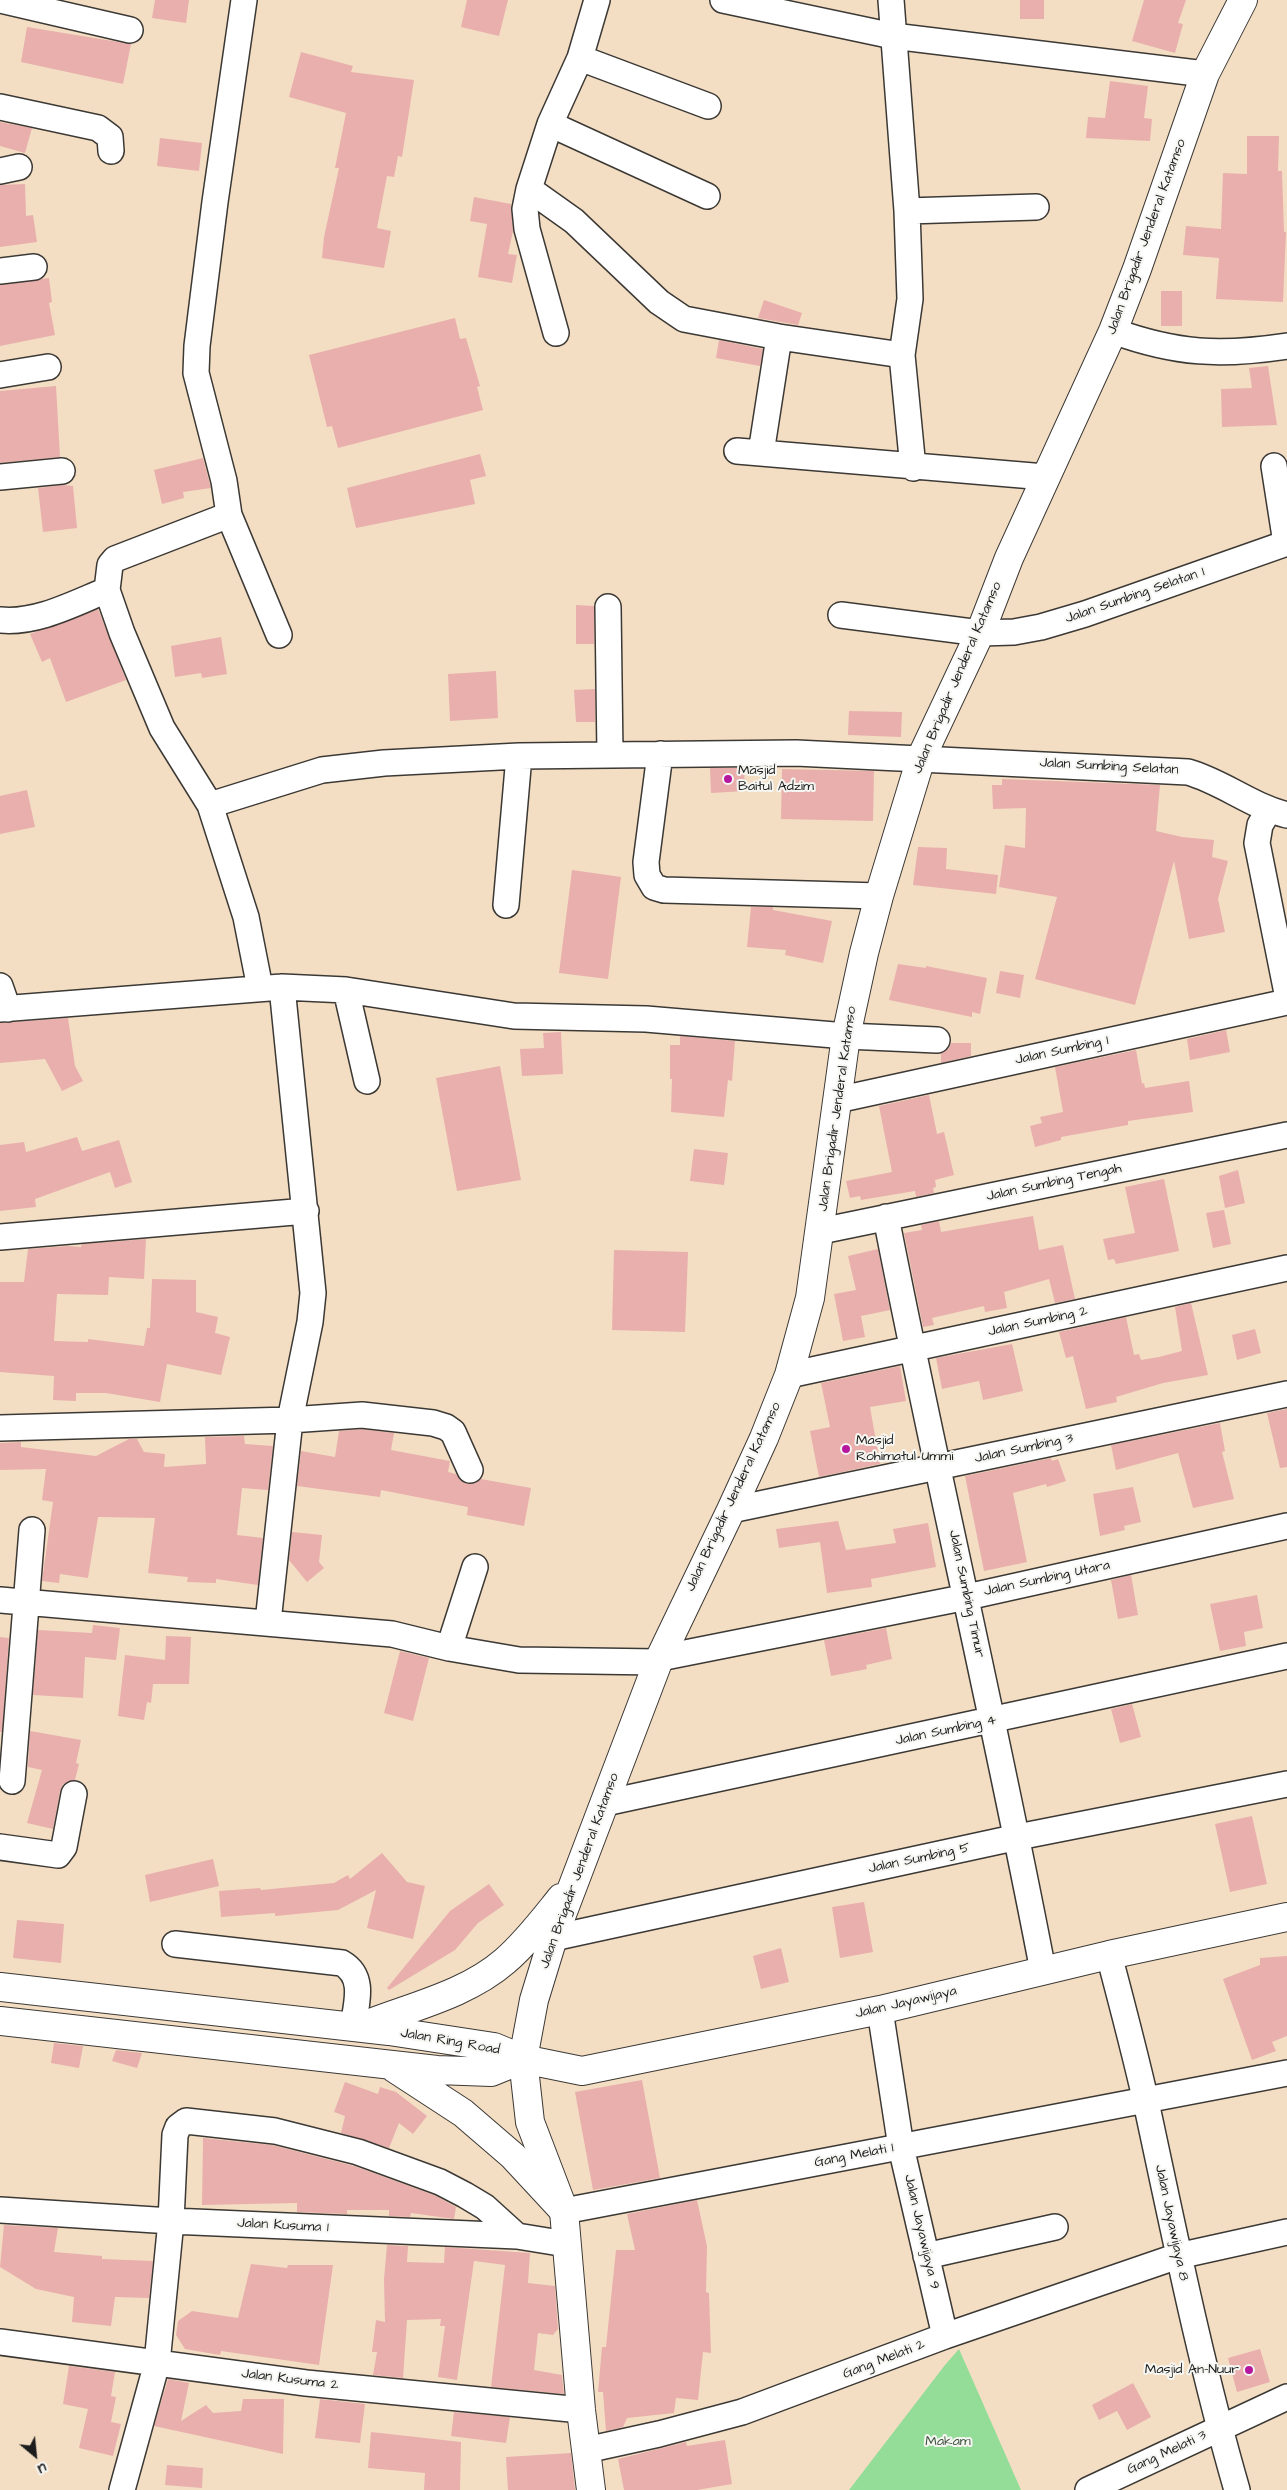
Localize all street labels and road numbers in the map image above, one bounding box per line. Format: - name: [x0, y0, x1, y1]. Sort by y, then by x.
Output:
- street label: Jalan Brigadir Jenderal Katamso: [1104, 137, 1190, 337]
- street label: Jalan Sumbing Selatan 1: [1063, 564, 1207, 628]
- street label: Jalan Brigadir Jenderal Katamso: [910, 580, 1006, 776]
- street label: Jalan Sumbing Selatan: [1039, 755, 1179, 779]
- street label: Jalan Brigadir Jenderal Katamso: [815, 1005, 861, 1213]
- street label: Jalan Sumbing 1: [1014, 1033, 1110, 1069]
- street label: Jalan Sumbing Tengah: [985, 1160, 1123, 1206]
- street label: Jalan Sumbing 2: [987, 1303, 1089, 1341]
- street label: Jalan Brigadir Jenderal Katamso: [683, 1400, 785, 1594]
- street label: Jalan Sumbing 3: [973, 1430, 1075, 1468]
- street label: Jalan Sumbing Timur: [944, 1529, 988, 1659]
- street label: Jalan Sumbing Utara: [982, 1557, 1112, 1601]
- street label: Jalan Sumbing 4: [894, 1712, 998, 1750]
- street label: Jalan Brigadir Jenderal Katamso: [537, 1771, 623, 1971]
- street label: Jalan Sumbing 5: [867, 1840, 971, 1878]
- street label: Jalan Jayawijaya: [854, 1983, 958, 2023]
- street label: Jalan Ring Road: [399, 2025, 501, 2059]
- street label: Gang Melati 1: [813, 2140, 895, 2172]
- street label: Jalan Jayawijaya 8: [1150, 2163, 1192, 2283]
- street label: Jalan Jayawijaya 9: [900, 2173, 942, 2291]
- street label: Jalan Kusuma 1: [237, 2215, 329, 2237]
- street label: Gang Melati 2: [841, 2337, 927, 2383]
- street label: Jalan Kusuma 2: [240, 2366, 340, 2394]
- street label: Gang Melati 3: [1125, 2427, 1209, 2479]

